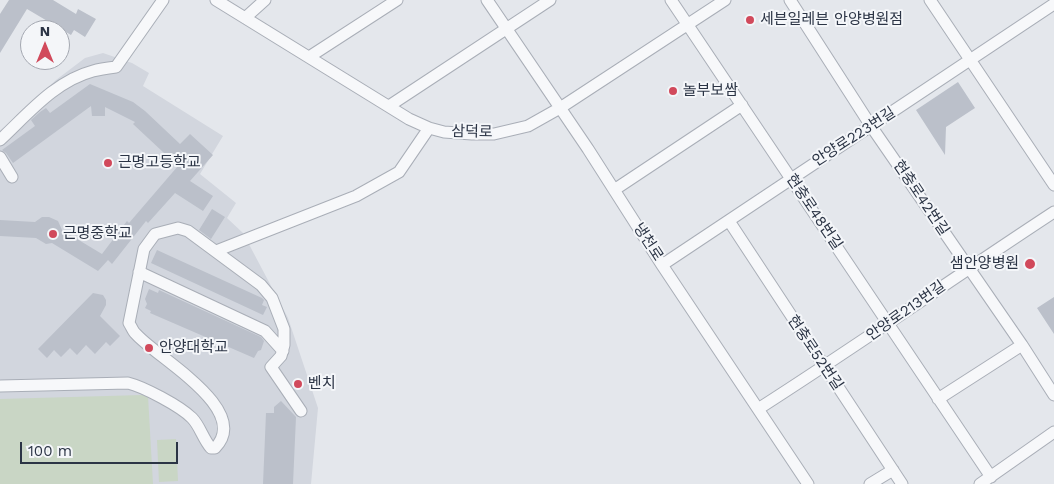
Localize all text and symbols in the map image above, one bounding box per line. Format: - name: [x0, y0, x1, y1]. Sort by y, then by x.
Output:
- place label: 세븐일레븐 안양병원점: [760, 11, 903, 29]
- marker: 세븐일레븐 안양병원점: [744, 14, 756, 26]
- north arrow: [20, 20, 70, 70]
- text: N: [40, 23, 50, 39]
- place label: 놀부보쌈: [683, 82, 738, 100]
- marker: 놀부보쌈: [667, 85, 679, 97]
- street label: 안양로223번길: [809, 104, 899, 170]
- street label: 삼덕로: [451, 123, 493, 141]
- place label: 근명고등학교: [118, 154, 201, 172]
- marker: 근명고등학교: [102, 157, 114, 169]
- street label: 현충로42번길: [889, 157, 953, 239]
- street label: 현충로48번길: [782, 171, 846, 253]
- street label: 냉천로: [629, 220, 667, 264]
- place label: 근명중학교: [63, 225, 132, 243]
- marker: 근명중학교: [47, 228, 59, 240]
- place label: 샘안양병원: [950, 255, 1019, 273]
- marker: 샘안양병원: [1023, 257, 1037, 271]
- street label: 안양로213번길: [863, 277, 949, 345]
- street label: 현충로52번길: [783, 312, 847, 394]
- place label: 안양대학교: [159, 339, 228, 357]
- marker: 안양대학교: [143, 342, 155, 354]
- place label: 벤치: [308, 375, 336, 393]
- marker: 벤치: [292, 378, 304, 390]
- scale bar: [22, 432, 180, 464]
- text: 100 m: [28, 442, 72, 460]

